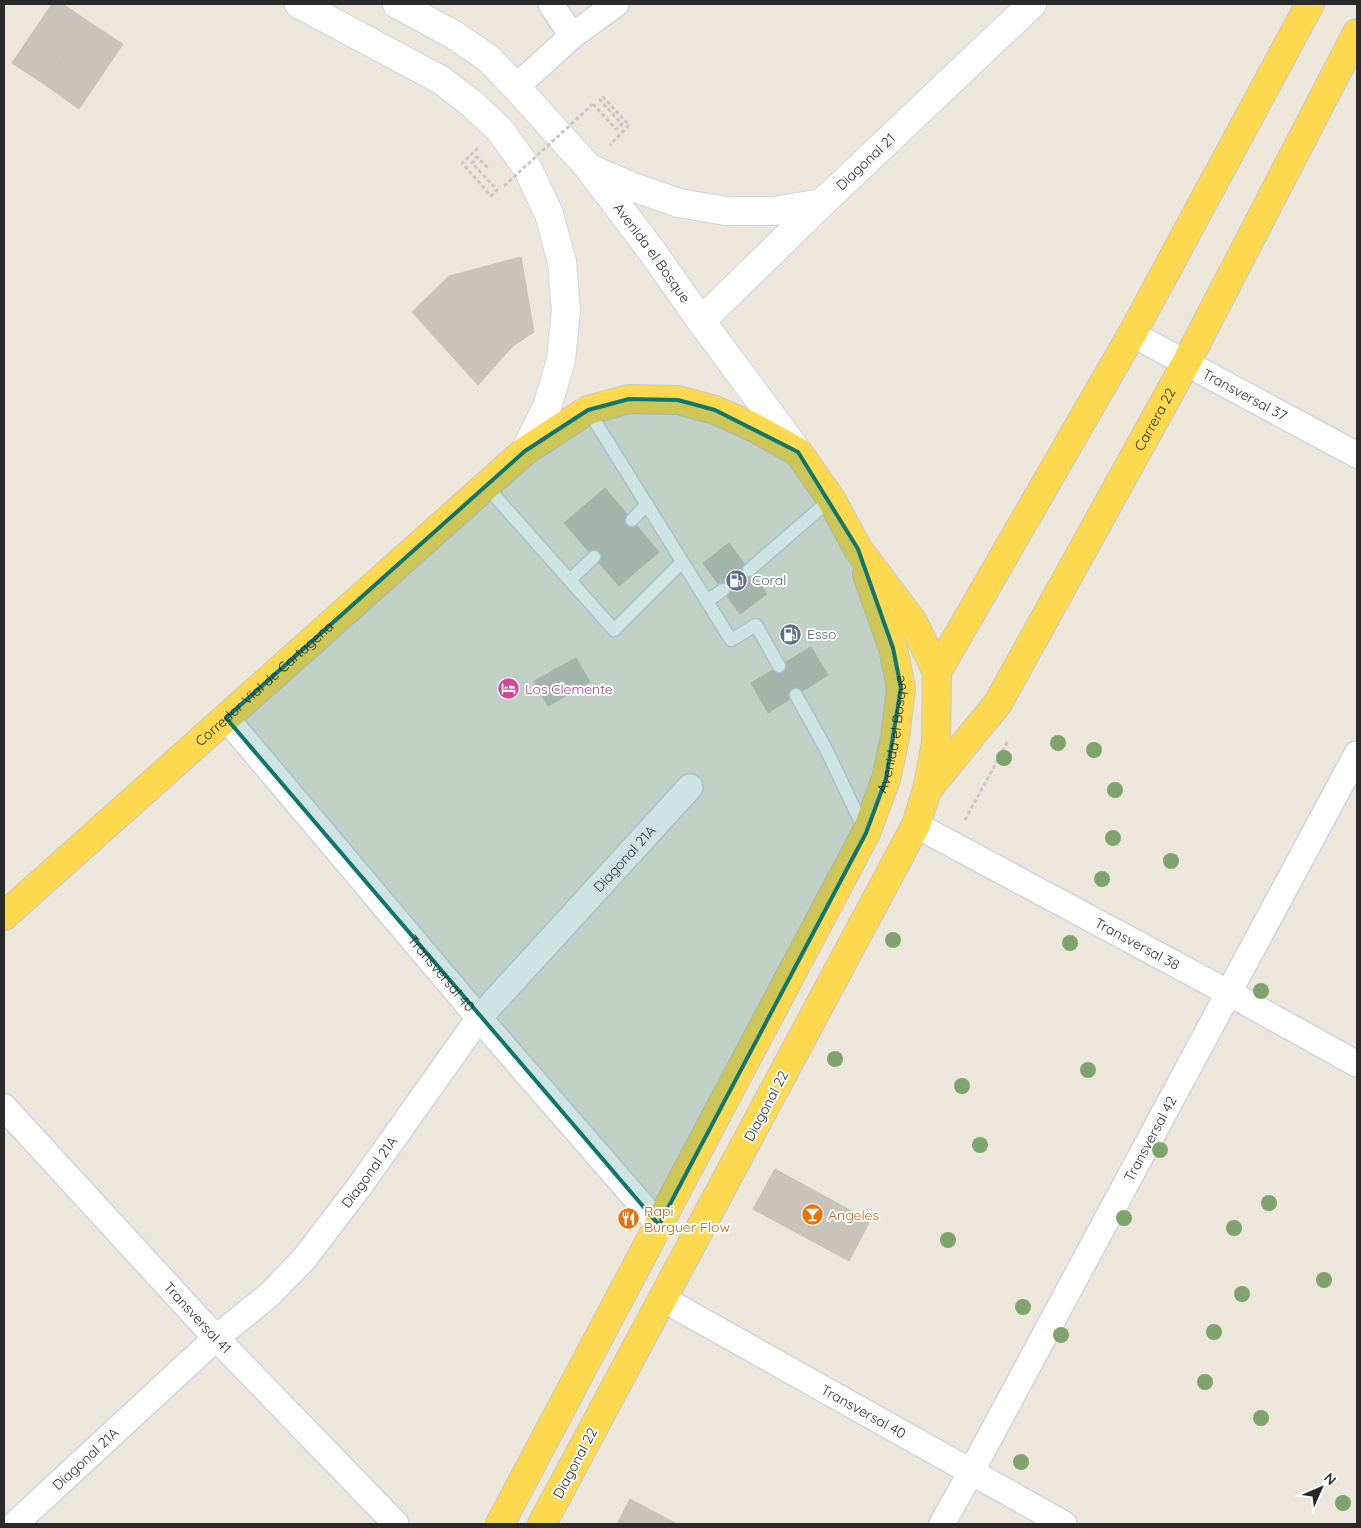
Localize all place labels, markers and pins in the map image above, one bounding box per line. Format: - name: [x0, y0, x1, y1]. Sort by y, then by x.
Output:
- fuel station icon: Coral: [724, 568, 748, 592]
- place label: Coral: [752, 571, 787, 589]
- fuel station icon: Esso: [779, 622, 803, 646]
- place label: Esso: [807, 625, 837, 643]
- hotel icon: Los Clemente: [497, 677, 521, 701]
- place label: Los Clemente: [525, 680, 613, 698]
- place label: Rapi Burguer Flow: [644, 1202, 730, 1236]
- bar icon: Angeles: [800, 1203, 824, 1227]
- place label: Angeles: [828, 1206, 879, 1224]
- restaurant icon: Rapi Burguer Flow: [616, 1207, 640, 1231]

